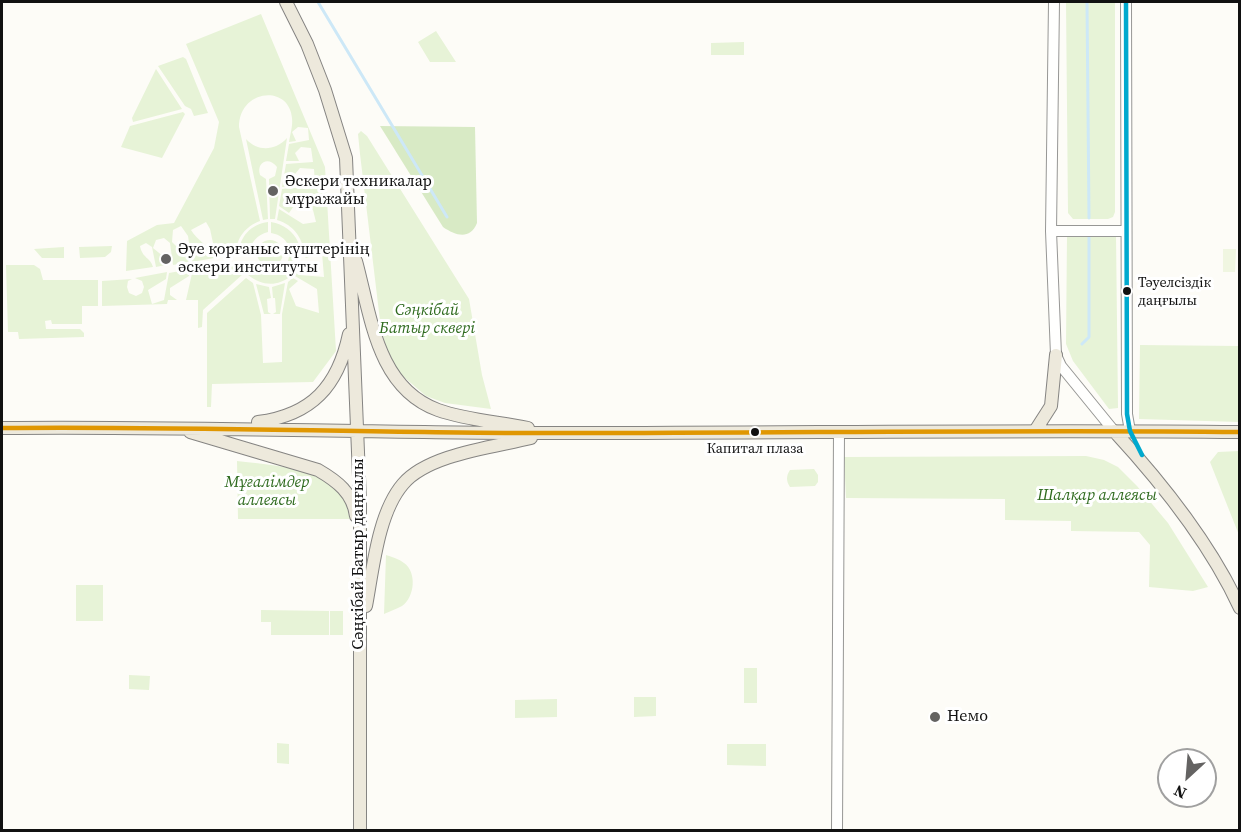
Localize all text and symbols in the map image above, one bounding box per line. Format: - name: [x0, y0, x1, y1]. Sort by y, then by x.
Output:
- place label: Әскери техникалар мұражайы: [285, 172, 432, 210]
- marker: Әскери техникалар мұражайы: [266, 184, 280, 198]
- place label: Әуе қорғаныс күштерінің әскери институты: [178, 240, 370, 278]
- marker: Әуе қорғаныс күштерінің әскери институты: [159, 252, 173, 266]
- place label: Тәуелсіздік даңғылы: [1138, 275, 1211, 308]
- marker: Тәуелсіздік даңғылы: [1121, 285, 1133, 297]
- park label: Сәңкібай Батыр сквері: [379, 301, 475, 339]
- marker: Капитал плаза: [749, 426, 761, 438]
- place label: Капитал плаза: [707, 441, 803, 457]
- street label: Сәңкібай Батыр даңғылы: [349, 458, 369, 650]
- park label: Мұғалімдер аллеясы: [225, 473, 309, 511]
- park label: Шалқар аллеясы: [1037, 486, 1157, 506]
- place label: Немо: [947, 707, 988, 727]
- marker: Немо: [928, 710, 942, 724]
- north arrow: [1157, 748, 1217, 808]
- text: N: [1170, 780, 1190, 805]

